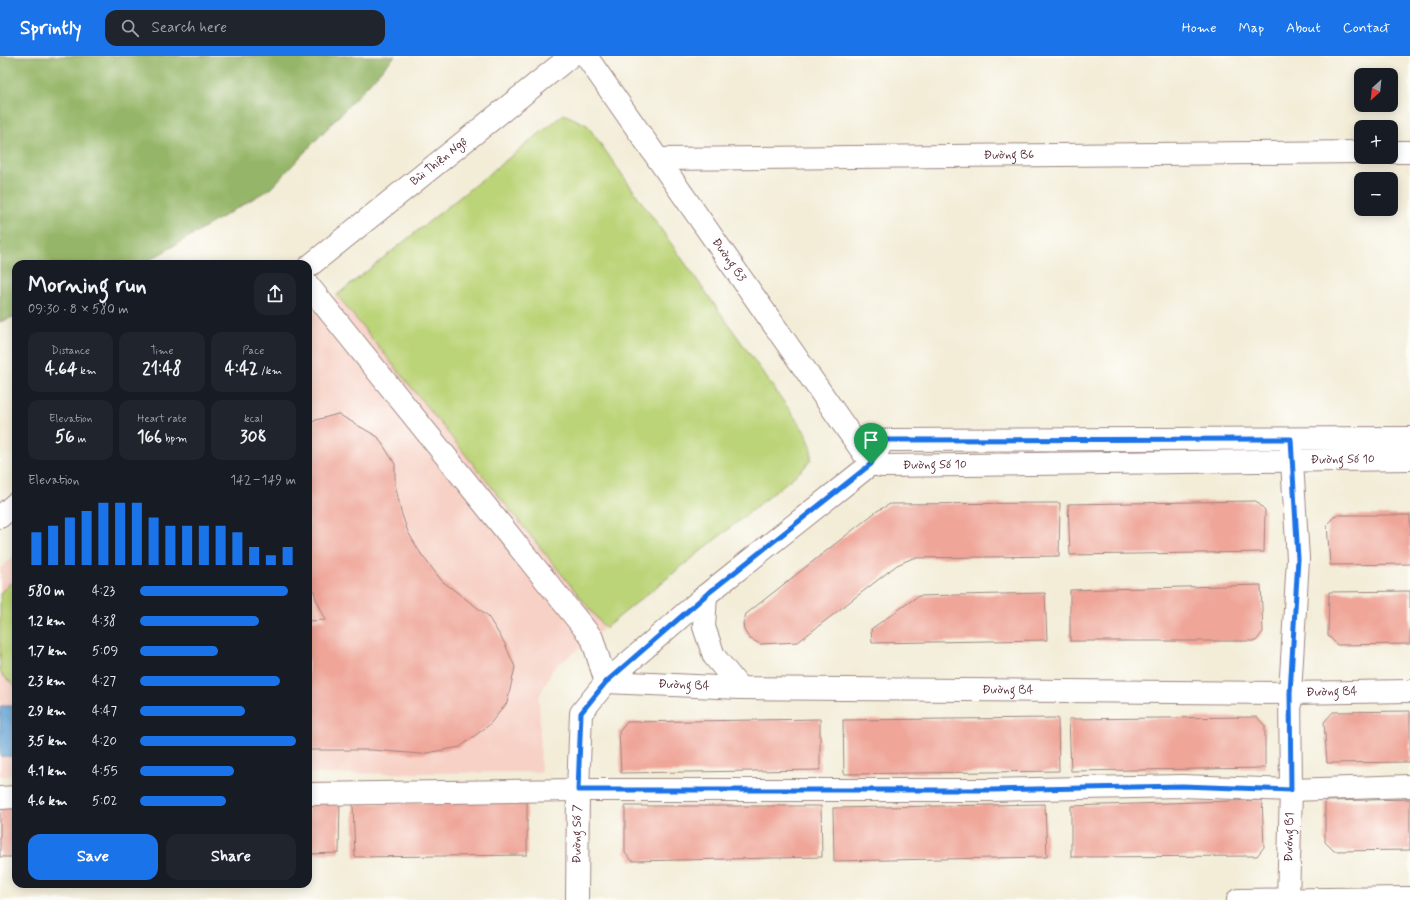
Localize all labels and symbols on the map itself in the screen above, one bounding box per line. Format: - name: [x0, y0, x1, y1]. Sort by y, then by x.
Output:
- north arrow: [1354, 68, 1398, 112]
- street label: Bùi Thiện Ngộ: [407, 134, 471, 190]
- street label: Đường B6: [984, 147, 1034, 164]
- street label: Đường B3: [708, 235, 750, 286]
- pin: [854, 423, 888, 464]
- street label: Đường Số 10: [1311, 451, 1375, 469]
- street label: Đường Số 10: [903, 457, 967, 474]
- street label: Đường B4: [658, 676, 710, 695]
- street label: Đường B4: [982, 682, 1034, 700]
- street label: Đường B4: [1306, 684, 1358, 701]
- street label: Đường Số 7: [569, 804, 587, 864]
- street label: Đướng B1: [1281, 812, 1299, 862]

